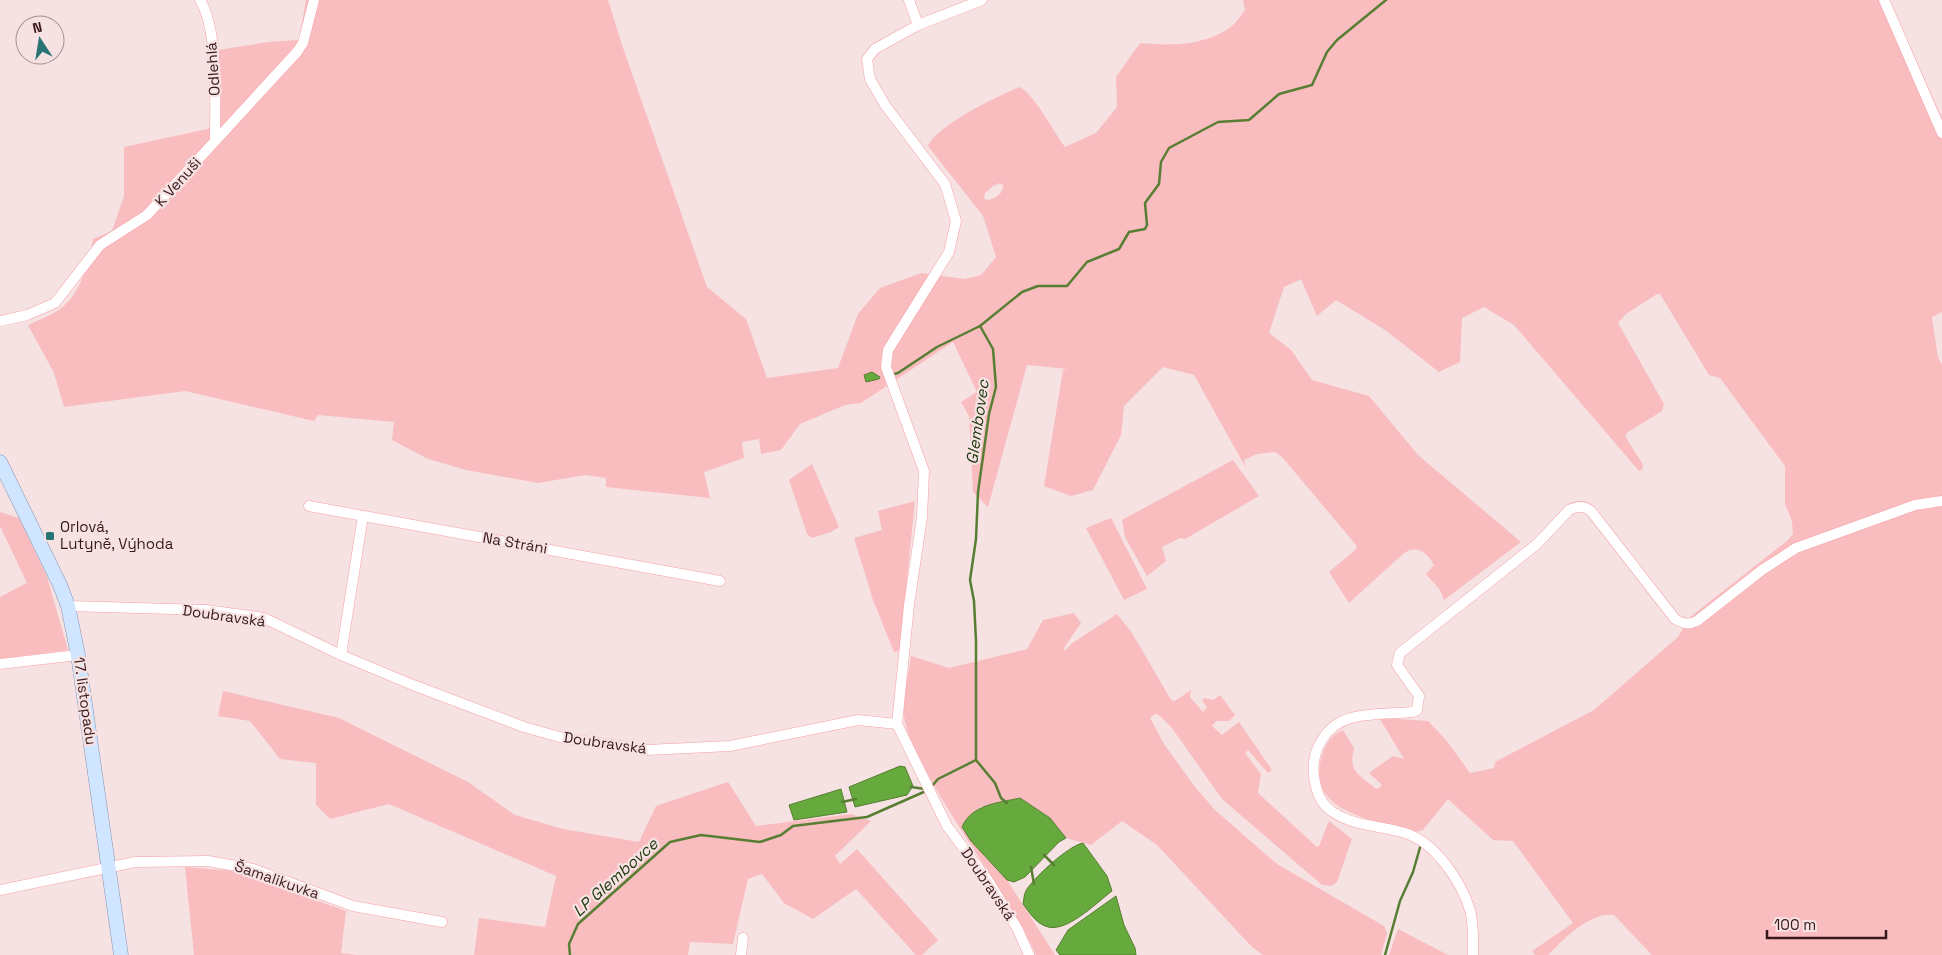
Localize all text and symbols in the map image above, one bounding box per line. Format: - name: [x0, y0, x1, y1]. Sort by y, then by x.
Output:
- north arrow: [15, 15, 65, 65]
- text: N: [31, 18, 44, 37]
- street label: Odlehlá: [201, 41, 224, 97]
- street label: K Venuši: [150, 153, 205, 210]
- water label: Glembovec: [961, 377, 994, 466]
- place label: Orlová, Lutyně, Výhoda: [60, 517, 174, 553]
- street label: Na Stráni: [481, 527, 549, 558]
- marker: Orlová, Lutyně, Výhoda: [44, 530, 56, 542]
- street label: Doubravská: [181, 600, 267, 631]
- street label: 17. listopadu: [70, 656, 101, 746]
- street label: Doubravská: [562, 727, 648, 758]
- water label: LP Glembovce: [568, 833, 663, 921]
- street label: Doubravská: [957, 844, 1020, 924]
- street label: Šamalikuvka: [232, 856, 322, 903]
- scale bar: [1767, 908, 1886, 940]
- text: 100 m: [1774, 915, 1816, 934]

